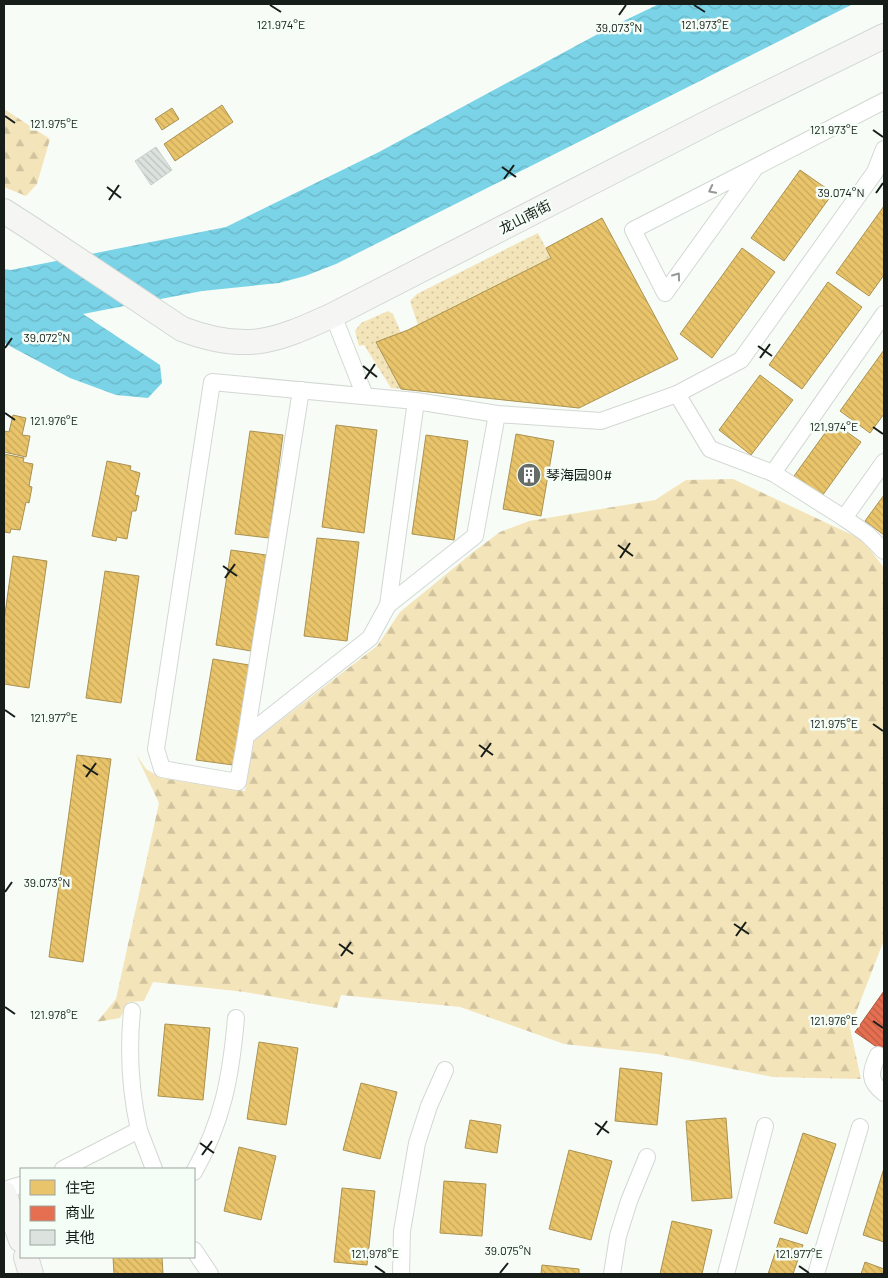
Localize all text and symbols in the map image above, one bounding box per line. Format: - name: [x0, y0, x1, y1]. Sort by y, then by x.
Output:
- text: 121.974°E: [257, 17, 305, 31]
- text: 121.973°E: [681, 17, 729, 31]
- text: 39.073°N: [596, 20, 642, 34]
- text: 121.975°E: [30, 116, 78, 130]
- text: 121.973°E: [810, 122, 858, 136]
- one-way arrow: [708, 184, 717, 194]
- text: 39.074°N: [817, 185, 865, 199]
- street label: 龙山南街: [496, 196, 554, 237]
- one-way arrow: [671, 272, 680, 282]
- text: 39.072°N: [24, 330, 70, 344]
- text: 121.976°E: [30, 413, 78, 427]
- text: 121.974°E: [810, 419, 858, 433]
- building icon: 琴海园90#: [516, 462, 542, 488]
- place label: 琴海园90#: [546, 466, 612, 483]
- text: 121.977°E: [30, 710, 78, 724]
- text: 121.975°E: [810, 716, 858, 730]
- text: 39.073°N: [24, 875, 70, 889]
- text: 121.978°E: [30, 1007, 78, 1021]
- text: 121.976°E: [810, 1013, 858, 1027]
- legend: [20, 1168, 195, 1258]
- text: 住宅: [65, 1178, 95, 1196]
- text: 商业: [65, 1203, 95, 1221]
- text: 其他: [65, 1228, 95, 1246]
- text: 39.075°N: [485, 1243, 531, 1257]
- text: 121.978°E: [351, 1246, 399, 1260]
- text: 121.977°E: [775, 1246, 823, 1260]

